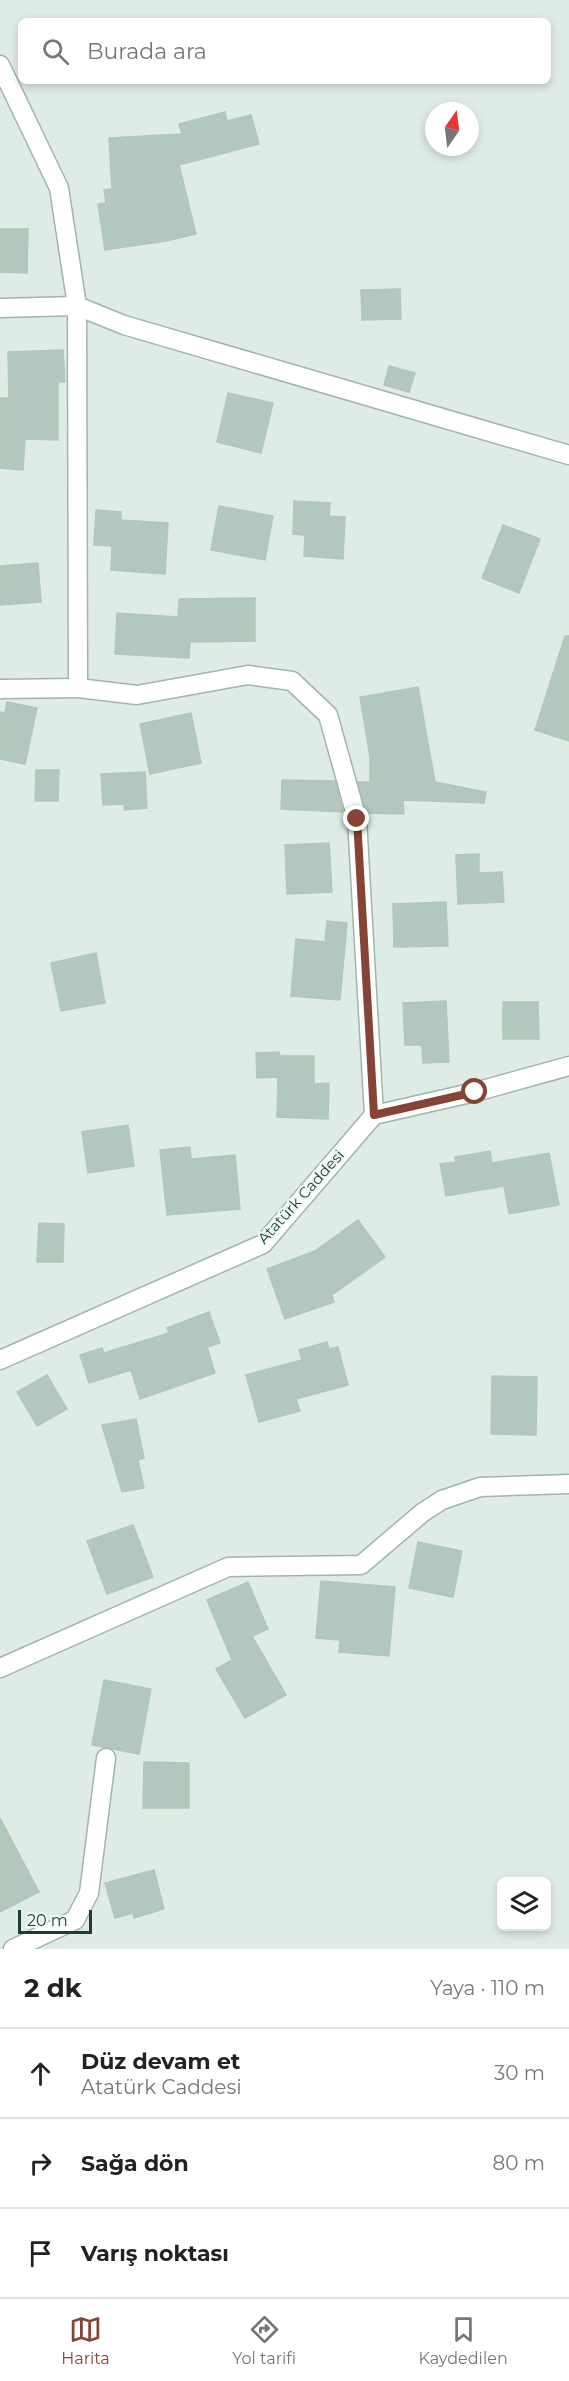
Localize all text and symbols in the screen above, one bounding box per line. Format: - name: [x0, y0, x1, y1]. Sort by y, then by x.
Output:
- search box: [18, 18, 551, 84]
- icon: search: [39, 35, 72, 68]
- text: Burada ara: [87, 38, 207, 65]
- north arrow: [425, 102, 479, 156]
- route end: [343, 805, 369, 831]
- route start: [461, 1078, 487, 1104]
- street label: Atatürk Caddesi: [253, 1146, 348, 1248]
- map controls: [497, 1877, 551, 1931]
- button: layers: [497, 1877, 551, 1931]
- scale bar: [18, 1907, 92, 1934]
- text: 20 m: [27, 1911, 68, 1930]
- text: 2 dk: [24, 1972, 82, 2004]
- text: Yaya · 110 m: [430, 1976, 545, 2000]
- text: Düz devam et: [81, 2048, 240, 2075]
- icon: ahead: [24, 2057, 57, 2090]
- text: 30 m: [494, 2061, 545, 2085]
- text: Atatürk Caddesi: [81, 2075, 242, 2099]
- icon: right: [24, 2147, 57, 2180]
- text: Sağa dön: [81, 2150, 189, 2177]
- text: 80 m: [493, 2151, 545, 2175]
- icon: arrive: [24, 2237, 57, 2270]
- text: Varış noktası: [81, 2240, 229, 2267]
- tab: Harita: [61, 2313, 110, 2368]
- tab: Yol tarifi: [232, 2313, 296, 2368]
- tab: Kaydedilen: [419, 2313, 508, 2368]

